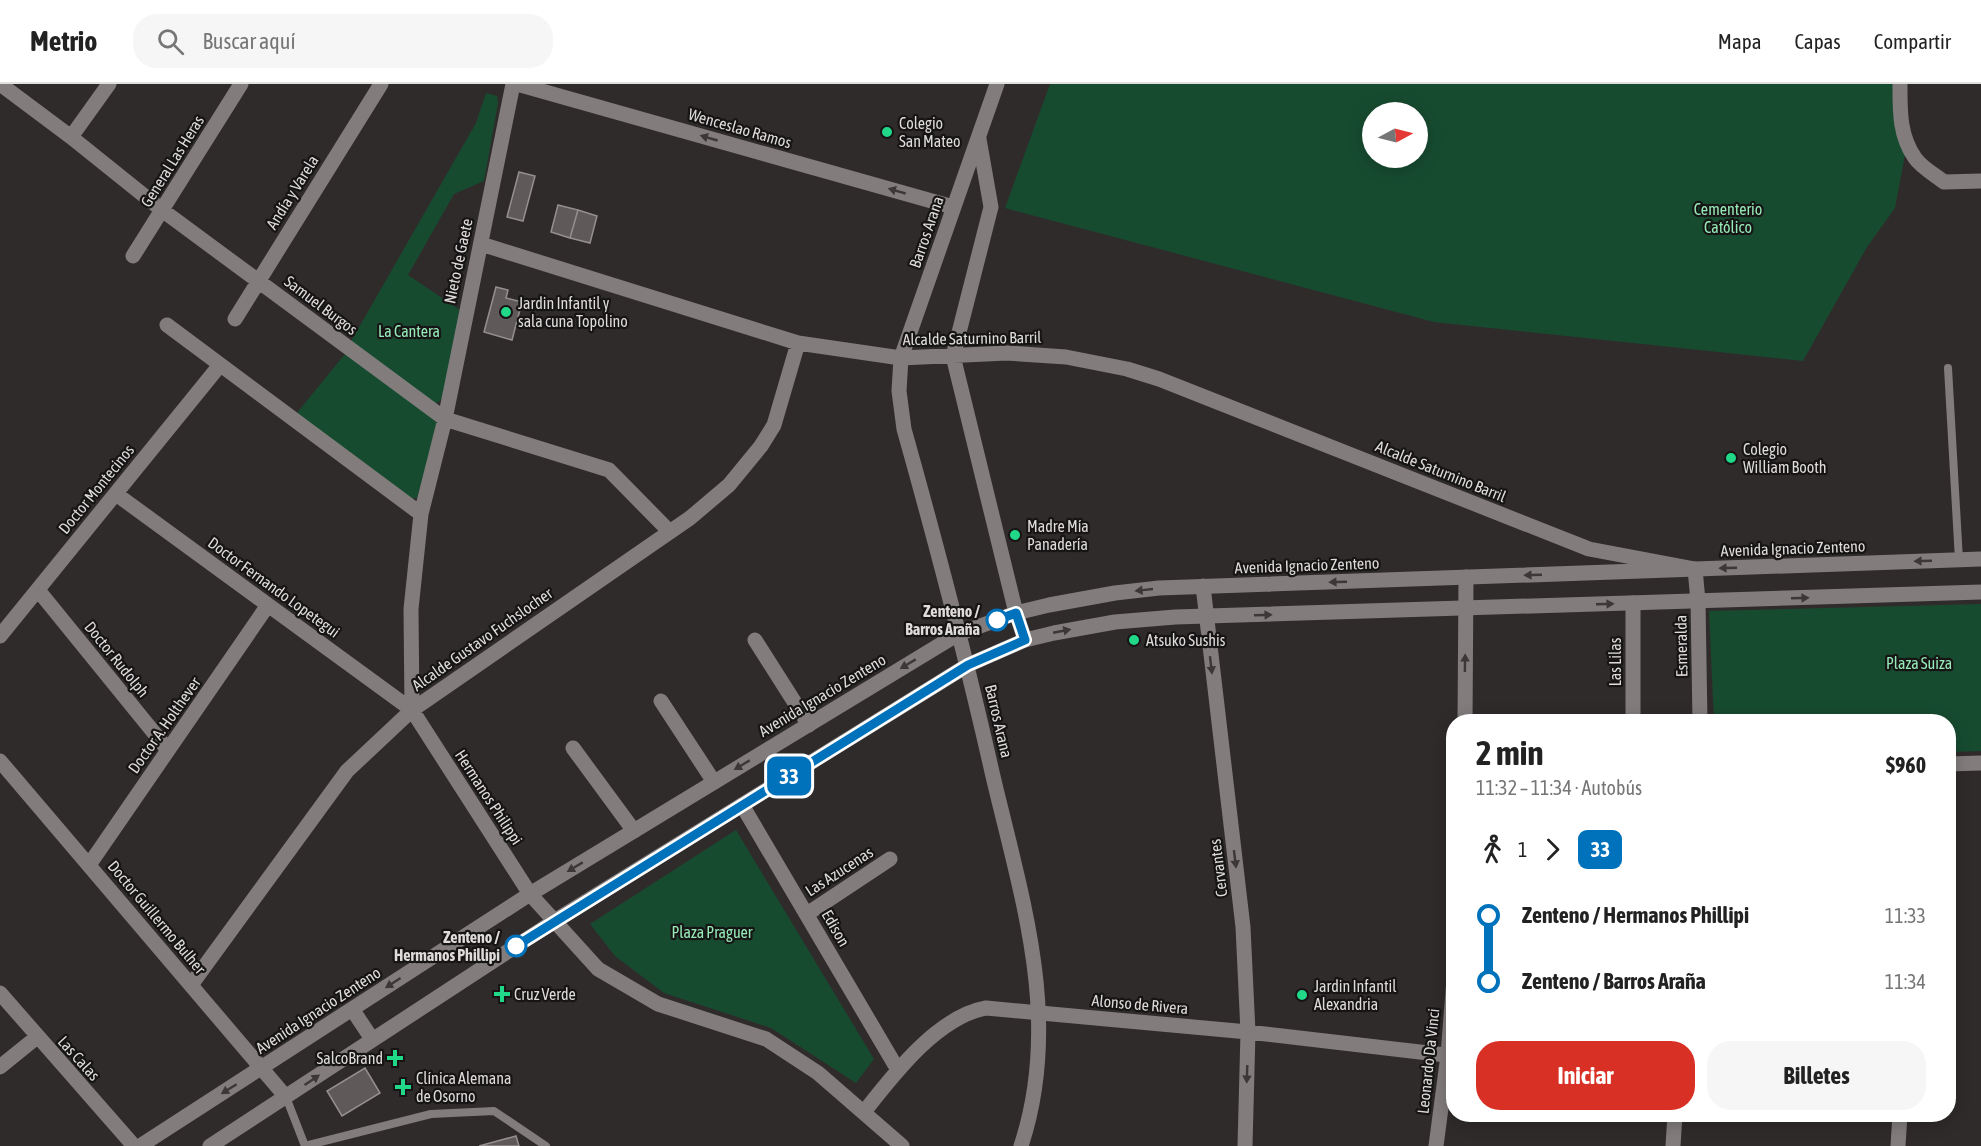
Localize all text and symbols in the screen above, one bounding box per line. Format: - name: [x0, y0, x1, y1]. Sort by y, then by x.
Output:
- search box: [133, 14, 553, 68]
- text: Metrio: [30, 25, 97, 57]
- icon: search: [154, 25, 187, 58]
- text: Buscar aquí: [202, 28, 295, 54]
- text: Mapa: [1718, 29, 1761, 53]
- text: Capas: [1794, 29, 1841, 53]
- text: Compartir: [1874, 29, 1951, 53]
- north arrow: [1362, 102, 1428, 168]
- map controls: [1362, 102, 1428, 168]
- street label: Wenceslao Ramos: [686, 105, 794, 151]
- street label: General Las Heras: [137, 112, 208, 210]
- place label: Colegio San Mateo: [899, 114, 960, 150]
- marker: Colegio San Mateo: [880, 125, 894, 139]
- one-way arrow: [700, 133, 718, 142]
- street label: Andía y Varela: [262, 152, 323, 233]
- one-way arrow: [887, 186, 906, 196]
- street label: Barros Arana: [905, 194, 947, 270]
- park label: Cementerio Católico: [1694, 200, 1762, 236]
- street label: Nieto de Gaete: [440, 217, 476, 305]
- street label: Samuel Burgos: [280, 272, 361, 339]
- place label: Jardin Infantil y sala cuna Topolino: [518, 294, 628, 331]
- marker: Jardin Infantil y sala cuna Topolino: [499, 305, 513, 319]
- park label: La Cantera: [378, 322, 440, 340]
- street label: Alcalde Saturnino Barril: [902, 328, 1042, 348]
- street label: Alcalde Saturnino Barril: [1373, 437, 1509, 506]
- place label: Colegio William Booth: [1743, 440, 1827, 476]
- street label: Doctor Montecinos: [55, 441, 138, 537]
- marker: Colegio William Booth: [1724, 451, 1738, 465]
- place label: Madre Mía Panadería: [1027, 517, 1089, 553]
- marker: Madre Mía Panadería: [1008, 528, 1022, 542]
- street label: Doctor Fernando Lopetegui: [204, 533, 343, 642]
- street label: Avenida Ignacio Zenteno: [1720, 536, 1866, 561]
- street label: Avenida Ignacio Zenteno: [1234, 553, 1380, 578]
- one-way arrow: [1913, 557, 1932, 566]
- one-way arrow: [1718, 564, 1737, 573]
- one-way arrow: [1523, 570, 1542, 580]
- one-way arrow: [1328, 577, 1347, 586]
- street label: Alcalde Gustavo Fuchslocher: [408, 584, 556, 694]
- one-way arrow: [1135, 585, 1154, 595]
- one-way arrow: [1791, 593, 1810, 602]
- one-way arrow: [1596, 599, 1615, 609]
- place label: Zenteno / Barros Araña: [905, 602, 981, 638]
- marker: Zenteno / Barros Araña: [986, 609, 1008, 631]
- one-way arrow: [1254, 610, 1273, 620]
- street label: Esmeralda: [1671, 615, 1691, 677]
- street label: Doctor Rudolph: [80, 618, 153, 701]
- one-way arrow: [1053, 626, 1072, 635]
- place label: Atsuko Sushis: [1146, 631, 1226, 649]
- marker: Atsuko Sushis: [1127, 633, 1141, 647]
- street label: Las Lilas: [1606, 637, 1624, 686]
- street label: Avenida Ignacio Zenteno: [755, 650, 889, 741]
- one-way arrow: [1460, 654, 1470, 673]
- park label: Plaza Suiza: [1886, 654, 1952, 672]
- one-way arrow: [1206, 656, 1216, 675]
- one-way arrow: [899, 659, 916, 669]
- street label: Doctor A. Holthever: [124, 673, 204, 776]
- street label: Barros Arana: [982, 683, 1016, 759]
- text: 2 min: [1476, 734, 1543, 772]
- street label: Hermanos Philippi: [451, 746, 526, 848]
- text: $960: [1886, 752, 1926, 778]
- line badge: 33: [762, 756, 816, 796]
- one-way arrow: [734, 760, 750, 771]
- text: 33: [779, 764, 799, 788]
- text: 11:32 – 11:34 · Autobús: [1476, 776, 1642, 799]
- icon: walk: [1476, 833, 1509, 866]
- icon: forward: [1536, 833, 1569, 866]
- text: 33: [1590, 837, 1610, 861]
- street label: Cervantes: [1205, 838, 1230, 898]
- text: 1: [1518, 838, 1527, 861]
- street label: Las Azucenas: [802, 842, 876, 899]
- one-way arrow: [1230, 849, 1239, 868]
- street label: Doctor Guillermo Bulher: [104, 857, 210, 977]
- one-way arrow: [567, 861, 583, 872]
- text: Zenteno / Hermanos Phillipi: [1522, 902, 1749, 928]
- text: 11:33: [1885, 904, 1926, 927]
- street label: Edison: [818, 907, 854, 949]
- park label: Plaza Praguer: [671, 923, 753, 942]
- place label: Zenteno / Hermanos Phillipi: [394, 928, 501, 964]
- marker: Zenteno / Hermanos Phillipi: [505, 935, 527, 957]
- street label: Avenida Ignacio Zenteno: [252, 963, 384, 1058]
- text: Zenteno / Barros Araña: [1522, 968, 1706, 994]
- text: 11:34: [1885, 970, 1926, 993]
- one-way arrow: [385, 977, 401, 988]
- place label: Jardin Infantil Alexandria: [1314, 977, 1397, 1013]
- place label: Cruz Verde: [514, 985, 576, 1003]
- marker: Cruz Verde: [495, 987, 509, 1001]
- marker: Jardin Infantil Alexandria: [1295, 988, 1309, 1002]
- street label: Alonso de Rivera: [1091, 991, 1189, 1017]
- street label: Leonardo Da Vinci: [1414, 1008, 1442, 1114]
- street label: Las Calas: [54, 1032, 104, 1084]
- button: Iniciar: [1476, 1041, 1695, 1110]
- button: Billetes: [1707, 1041, 1926, 1110]
- place label: SalcoBrand: [317, 1049, 383, 1067]
- marker: SalcoBrand: [388, 1051, 402, 1065]
- one-way arrow: [1242, 1065, 1252, 1084]
- place label: Clínica Alemana de Osorno: [416, 1069, 511, 1105]
- one-way arrow: [304, 1074, 320, 1085]
- marker: Clínica Alemana de Osorno: [394, 1078, 412, 1096]
- one-way arrow: [221, 1084, 237, 1095]

